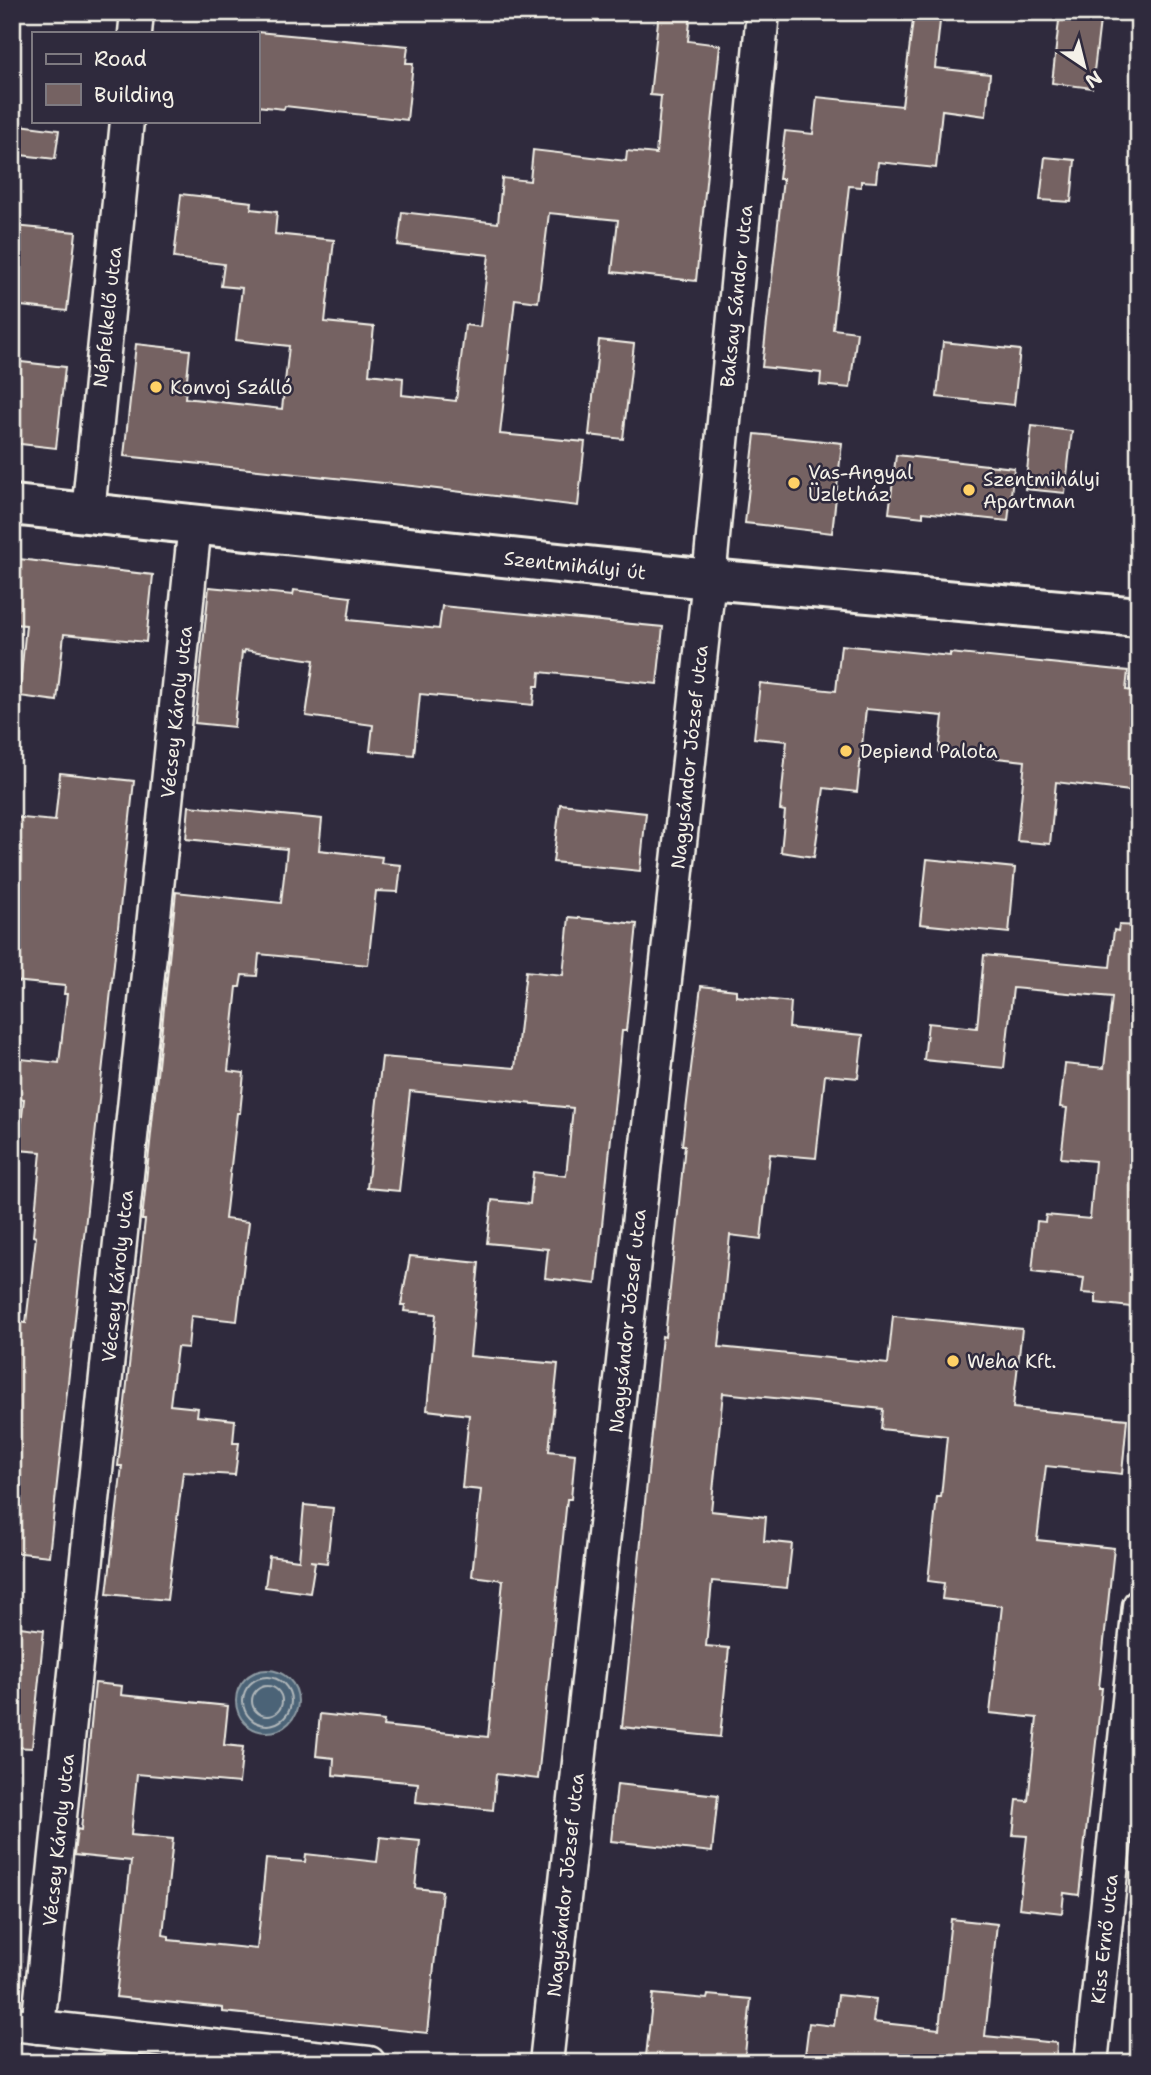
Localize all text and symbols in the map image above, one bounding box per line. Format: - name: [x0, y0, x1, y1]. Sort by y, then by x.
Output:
- legend: [32, 32, 259, 122]
- north arrow: [1050, 32, 1120, 102]
- text: Road: [94, 45, 147, 73]
- text: N: [1080, 65, 1107, 94]
- text: Building: [94, 81, 174, 109]
- street label: Baksay Sándor utca: [714, 203, 759, 389]
- street label: Népfelkelő utca: [88, 245, 127, 389]
- place label: Konvoj Szálló: [170, 375, 293, 400]
- marker: Konvoj Szálló: [148, 379, 164, 395]
- place label: Vas-Angyal Üzletház: [808, 460, 913, 507]
- place label: Szentmihályi Apartman: [983, 467, 1100, 514]
- marker: Vas-Angyal Üzletház: [786, 475, 802, 491]
- marker: Szentmihályi Apartman: [961, 482, 977, 498]
- street label: Szentmihályi út: [503, 546, 647, 585]
- street label: Vécsey Károly utca: [155, 624, 198, 800]
- street label: Nagysándor József utca: [665, 644, 714, 870]
- place label: Depiend Palota: [860, 739, 998, 764]
- marker: Depiend Palota: [838, 743, 854, 759]
- street label: Vécsey Károly utca: [96, 1188, 139, 1364]
- street label: Nagysándor József utca: [603, 1208, 652, 1434]
- place label: Weha Kft.: [967, 1349, 1056, 1374]
- marker: Weha Kft.: [945, 1353, 961, 1369]
- street label: Vécsey Károly utca: [37, 1752, 80, 1928]
- street label: Nagysándor József utca: [541, 1772, 590, 1998]
- street label: Kiss Ernő utca: [1085, 1873, 1124, 2005]

